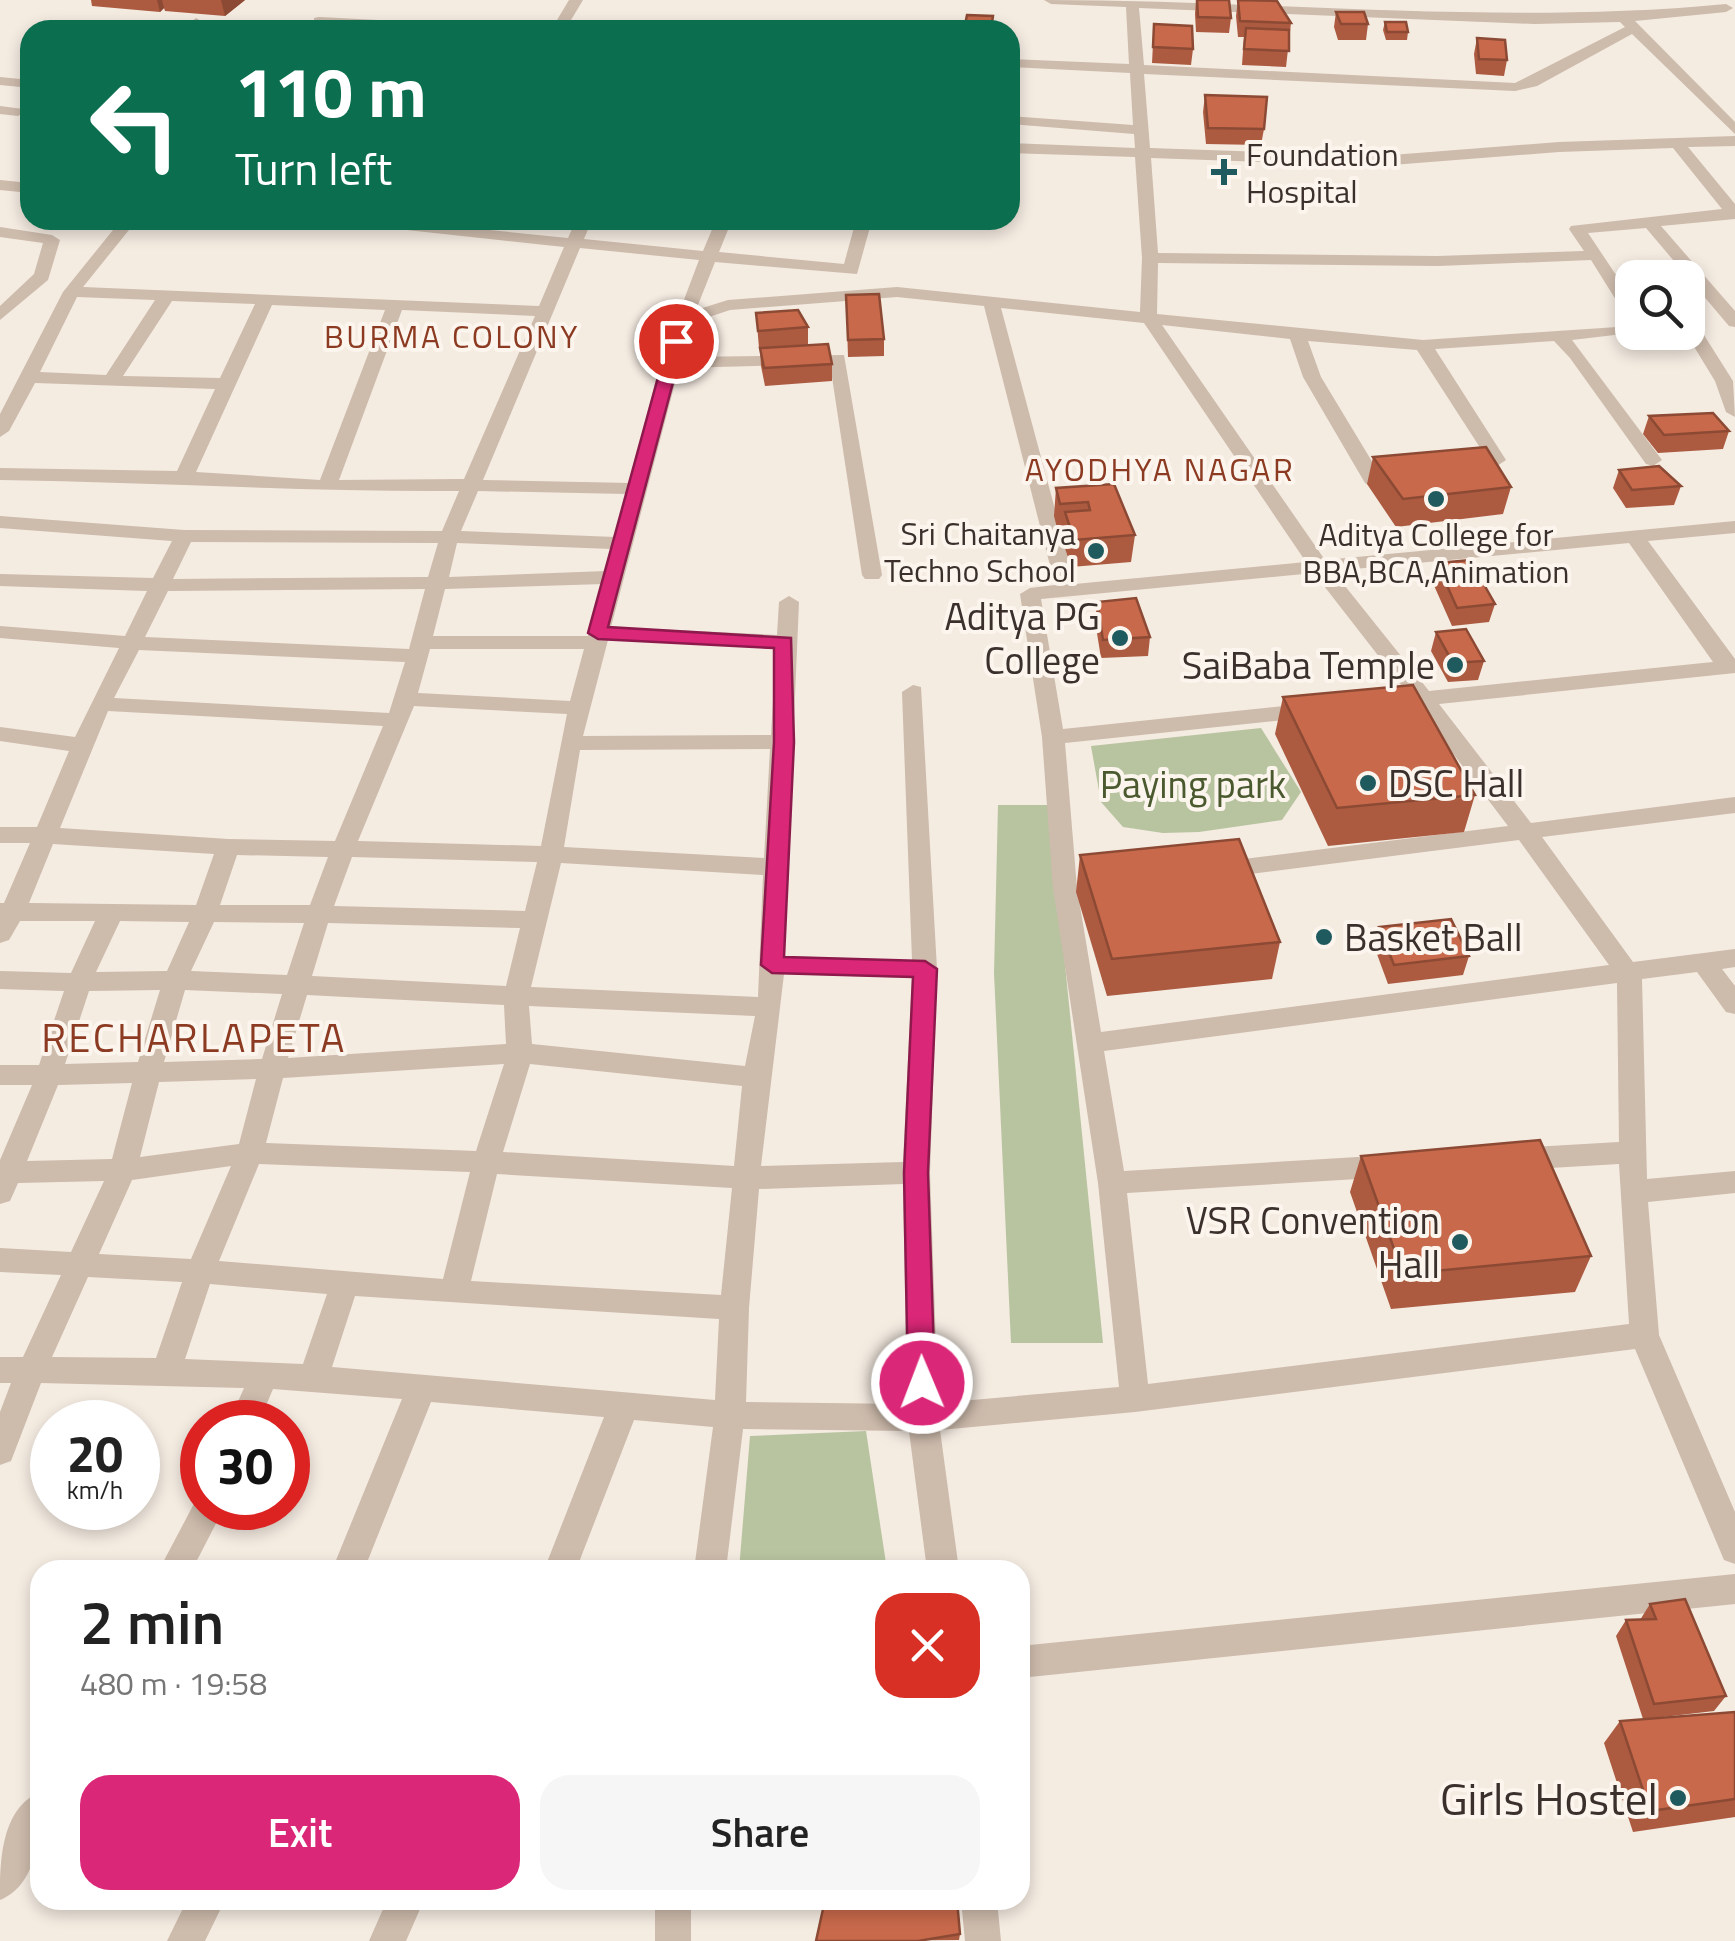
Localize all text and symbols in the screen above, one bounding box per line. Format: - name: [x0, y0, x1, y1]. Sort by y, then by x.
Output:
- text: 110 m: [235, 38, 427, 144]
- icon: left: [70, 60, 200, 190]
- place label: Foundation Hospital: [1246, 130, 1399, 215]
- text: Turn left: [235, 134, 392, 202]
- marker: Foundation Hospital: [1211, 159, 1237, 185]
- map controls: [1615, 260, 1705, 350]
- button: search: [1615, 260, 1705, 350]
- pin: [634, 299, 719, 384]
- district label: BURMA COLONY: [324, 312, 580, 360]
- icon: arrive: [649, 314, 704, 369]
- district label: AYODHYA NAGAR: [1025, 445, 1295, 493]
- marker: Aditya College for BBA,BCA,Animation: [1425, 488, 1447, 510]
- place label: Sri Chaitanya Techno School: [884, 509, 1076, 594]
- place label: Aditya College for BBA,BCA,Animation: [1302, 510, 1570, 595]
- marker: Sri Chaitanya Techno School: [1085, 540, 1107, 562]
- place label: Aditya PG College: [944, 587, 1100, 689]
- marker: Aditya PG College: [1109, 627, 1131, 649]
- place label: SaiBaba Temple: [1182, 636, 1435, 694]
- marker: SaiBaba Temple: [1444, 654, 1466, 676]
- place label: DSC Hall: [1388, 754, 1524, 812]
- park label: Paying park: [1100, 755, 1286, 813]
- marker: DSC Hall: [1357, 772, 1379, 794]
- place label: Basket Ball: [1344, 908, 1523, 966]
- marker: Basket Ball: [1313, 926, 1335, 948]
- district label: RECHARLAPETA: [41, 1007, 347, 1068]
- place label: VSR Convention Hall: [1186, 1191, 1440, 1293]
- marker: VSR Convention Hall: [1449, 1231, 1471, 1253]
- position arrow: [870, 1331, 974, 1435]
- speed limit sign: 30: [180, 1400, 310, 1530]
- text: 20: [67, 1415, 123, 1491]
- text: km/h: [67, 1471, 123, 1509]
- text: 2 min: [80, 1576, 224, 1667]
- button: close: [875, 1593, 980, 1698]
- text: 480 m · 19:58: [80, 1659, 267, 1707]
- place label: Girls Hostel: [1440, 1764, 1658, 1832]
- button: Exit: [80, 1775, 520, 1890]
- button: Share: [540, 1775, 980, 1890]
- marker: Girls Hostel: [1667, 1787, 1689, 1809]

